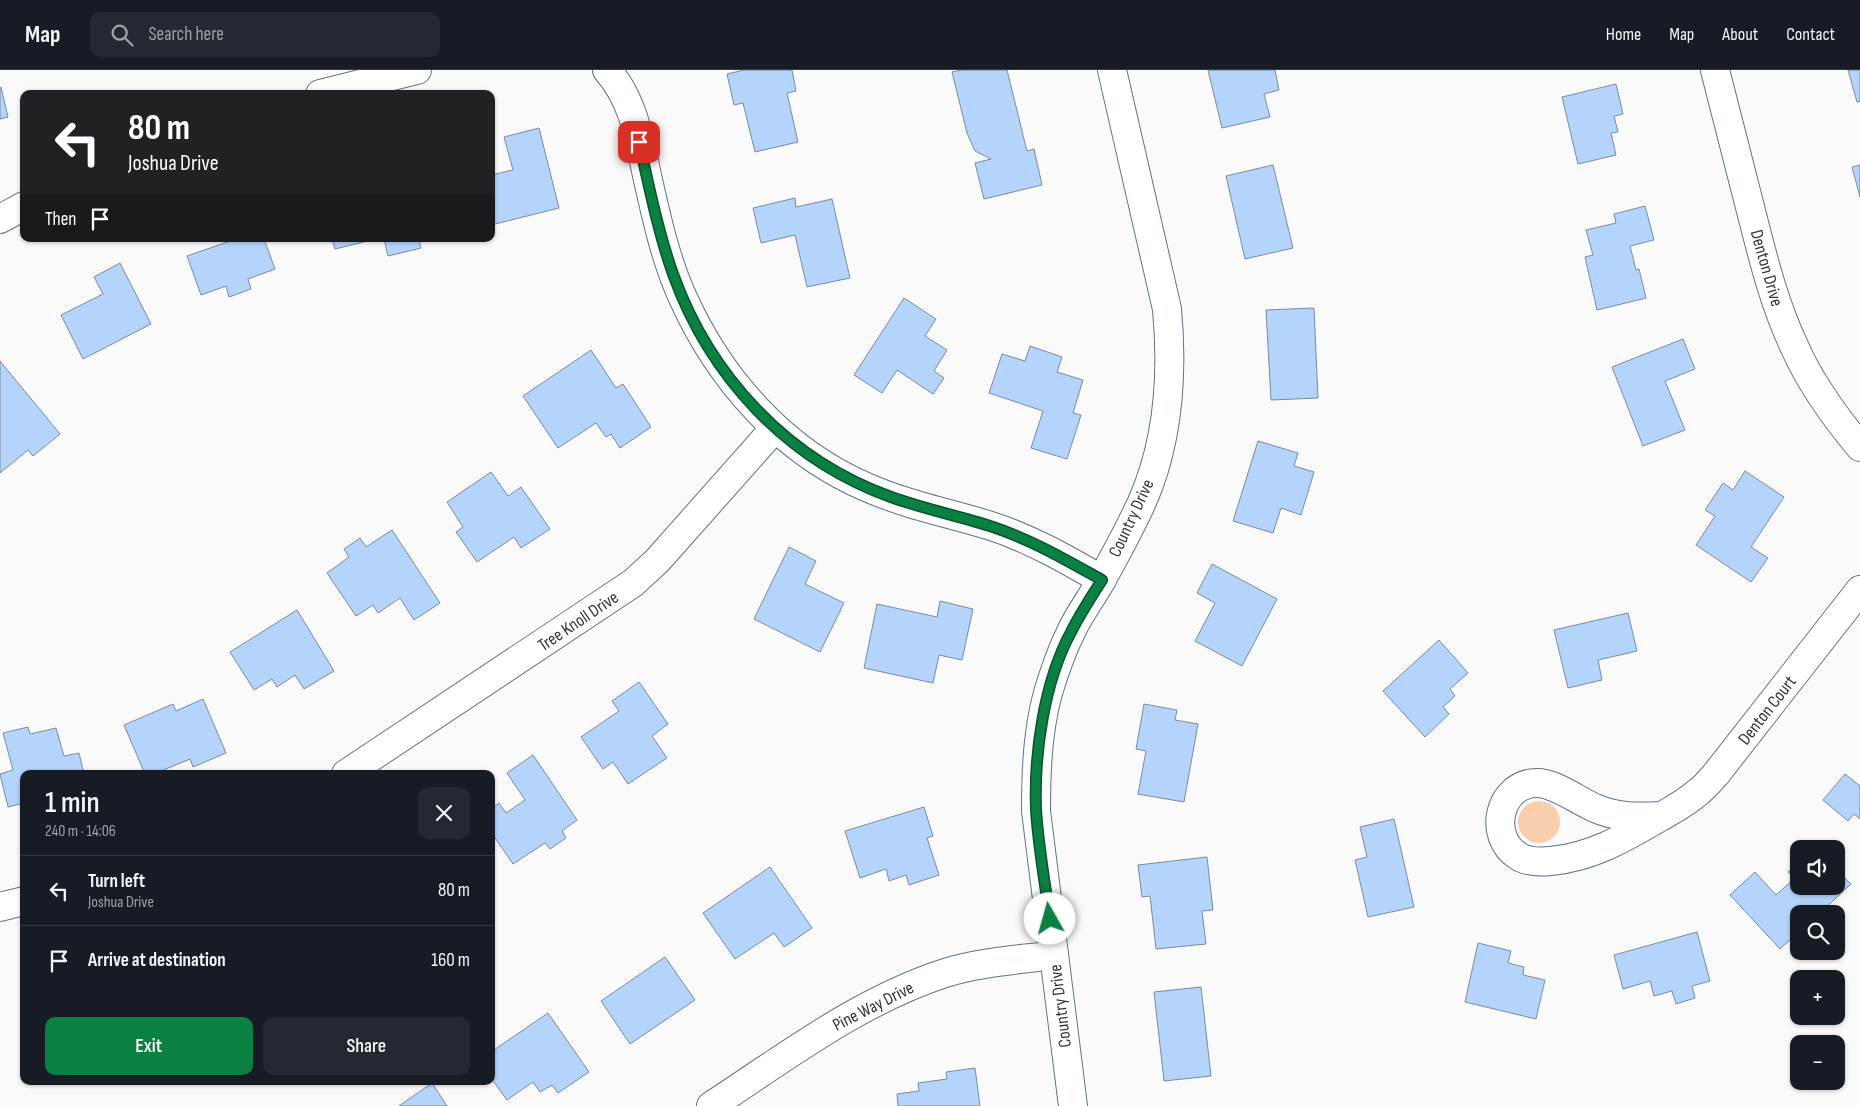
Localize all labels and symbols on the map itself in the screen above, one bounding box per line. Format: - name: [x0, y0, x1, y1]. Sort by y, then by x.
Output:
- pin: [618, 121, 660, 163]
- street label: Denton Drive: [1746, 227, 1787, 309]
- street label: Country Drive: [1104, 476, 1159, 560]
- street label: Tree Knoll Drive: [534, 587, 622, 656]
- street label: Denton Court: [1734, 671, 1801, 749]
- position arrow: [1023, 892, 1075, 944]
- street label: Country Drive: [1045, 963, 1076, 1049]
- street label: Pine Way Drive: [829, 977, 917, 1036]

